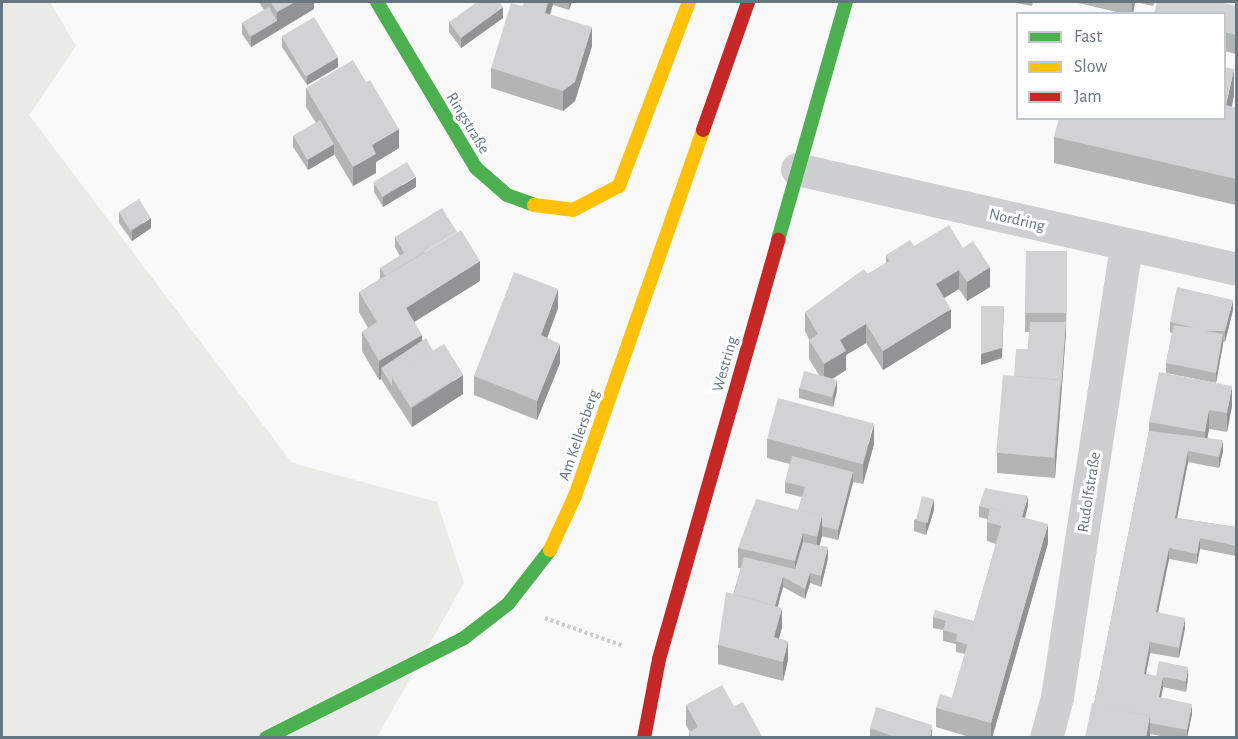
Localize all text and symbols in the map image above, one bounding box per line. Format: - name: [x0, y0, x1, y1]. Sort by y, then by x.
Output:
- legend: [1016, 12, 1226, 120]
- text: Fast: [1074, 28, 1102, 46]
- text: Slow: [1074, 58, 1107, 76]
- text: Jam: [1074, 88, 1102, 106]
- street label: Ringstraße: [442, 89, 494, 157]
- street label: Nordring: [987, 204, 1047, 236]
- street label: Westring: [708, 334, 742, 394]
- street label: Am Kellersberg: [554, 387, 604, 483]
- street label: Rudolfstraße: [1073, 450, 1105, 534]

